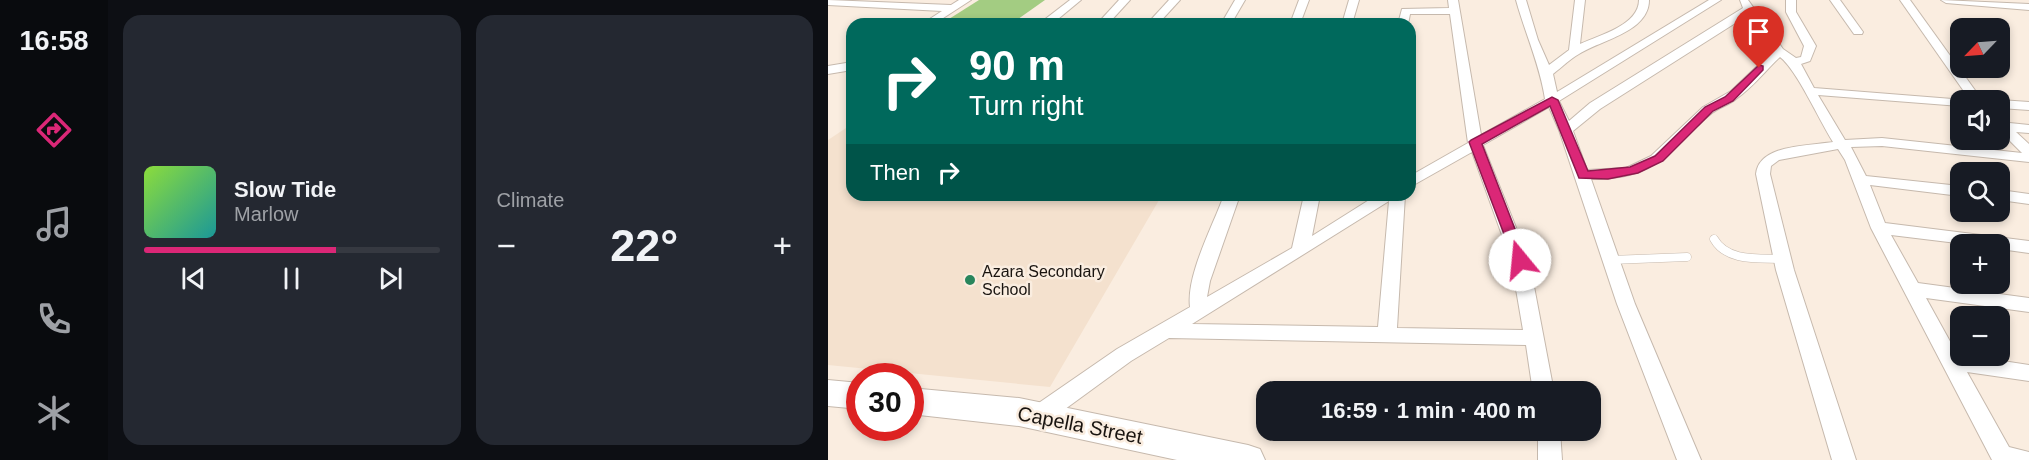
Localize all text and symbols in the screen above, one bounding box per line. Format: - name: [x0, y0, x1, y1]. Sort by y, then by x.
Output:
- pin: [1733, 6, 1784, 68]
- icon: arrive: [1742, 15, 1775, 48]
- north arrow: [1950, 18, 2010, 78]
- map controls: [1950, 18, 2010, 366]
- text: 16:58: [19, 26, 89, 56]
- icon: right: [870, 42, 948, 120]
- text: 90 m: [969, 42, 1065, 89]
- button: sound: [1950, 90, 2010, 150]
- text: Turn right: [969, 91, 1084, 121]
- icon: directions: [33, 109, 75, 151]
- icon: right: [932, 156, 965, 189]
- text: Then: [870, 160, 920, 185]
- button: search: [1950, 162, 2010, 222]
- text: Slow Tide: [234, 177, 336, 202]
- text: Climate: [497, 189, 564, 211]
- icon: music: [33, 203, 75, 245]
- text: Marlow: [234, 203, 298, 225]
- text: 22°: [610, 220, 678, 271]
- text: −: [497, 227, 516, 264]
- text: +: [773, 227, 792, 264]
- position arrow: [1488, 228, 1552, 292]
- button: +: [1950, 234, 2010, 294]
- icon: previous: [177, 262, 210, 295]
- icon: pause: [275, 262, 308, 295]
- icon: next: [374, 262, 407, 295]
- place label: Azara Secondary School: [982, 263, 1105, 298]
- marker: Azara Secondary School: [963, 273, 977, 287]
- icon: phone: [33, 298, 75, 340]
- button: −: [1950, 306, 2010, 366]
- speed limit sign: 30: [846, 363, 924, 441]
- icon: climate: [33, 392, 75, 434]
- text: 16:59 · 1 min · 400 m: [1321, 398, 1536, 423]
- street label: Capella Street: [1016, 402, 1145, 448]

